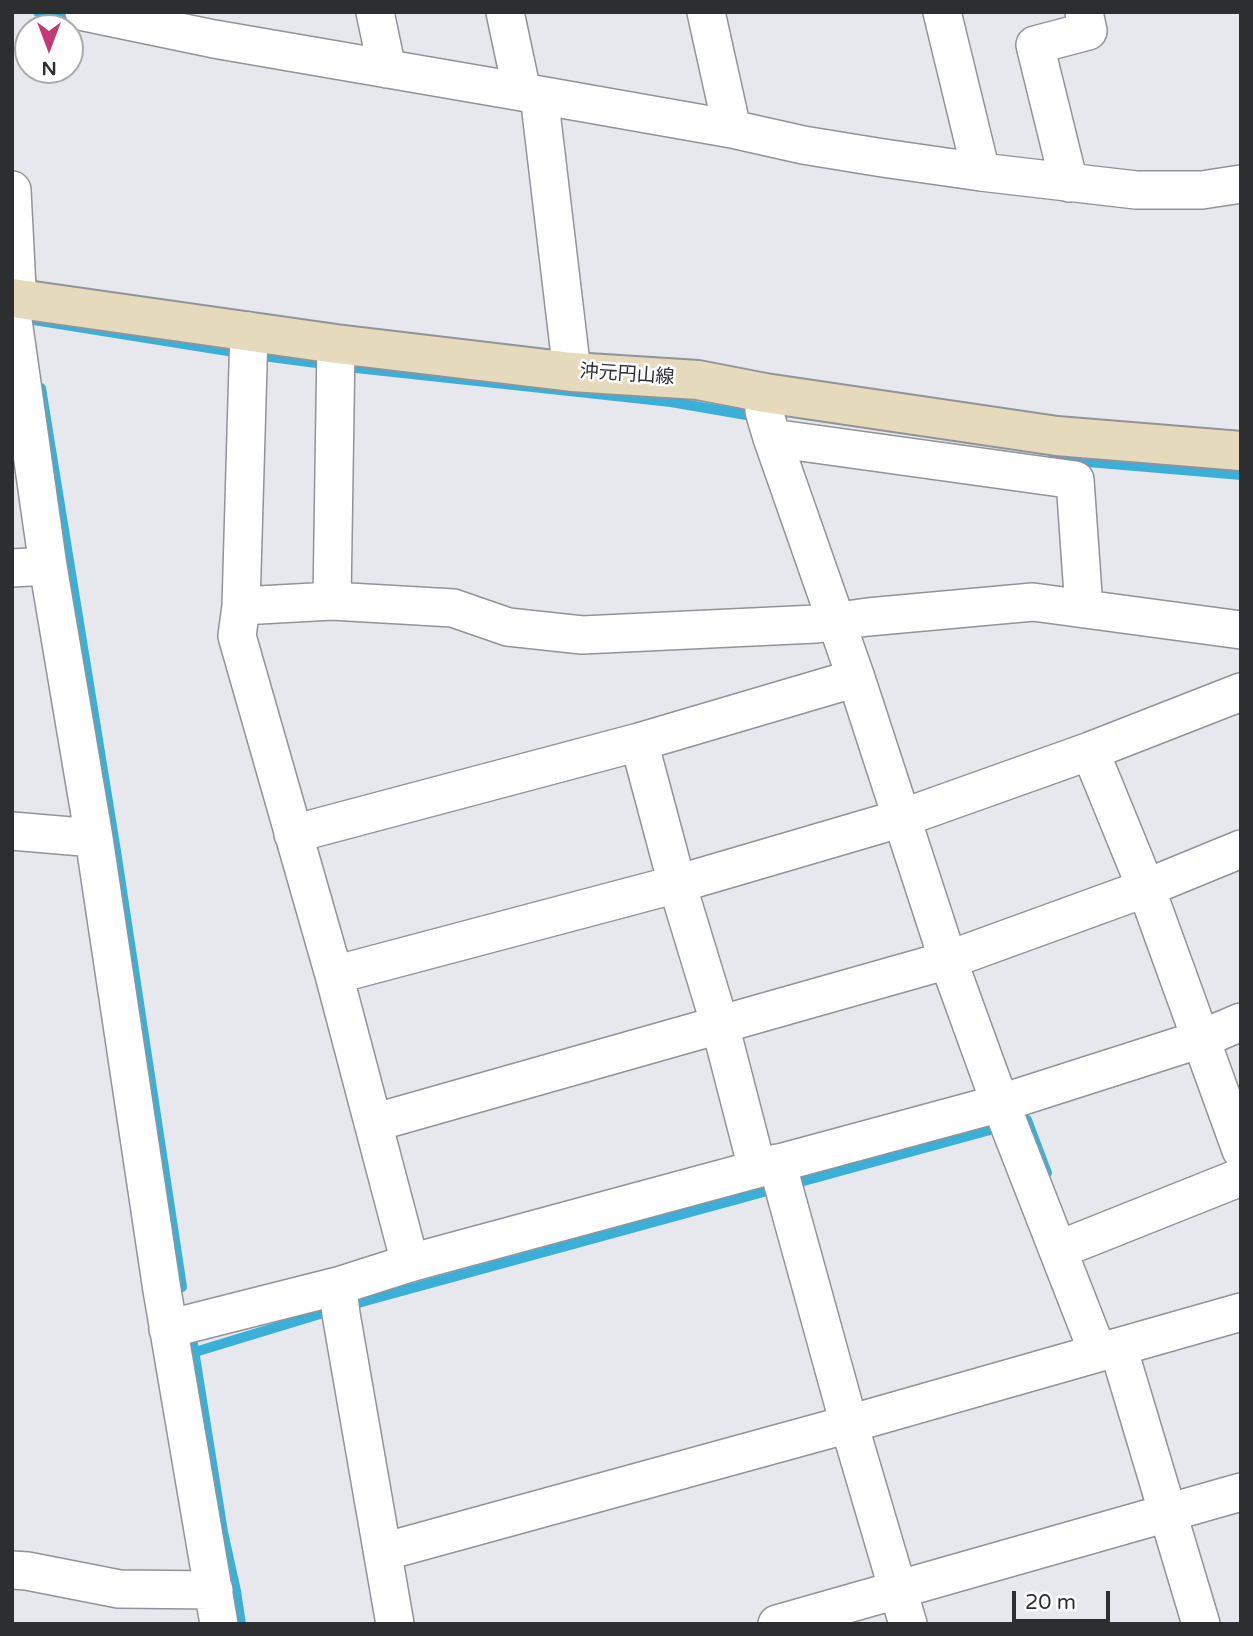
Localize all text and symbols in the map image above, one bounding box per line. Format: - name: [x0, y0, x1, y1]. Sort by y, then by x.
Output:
- north arrow: [14, 14, 84, 84]
- text: N: [41, 57, 57, 79]
- street label: 沖元円山線: [579, 360, 675, 390]
- scale bar: [1015, 1576, 1113, 1620]
- text: 20 m: [1025, 1590, 1076, 1615]

